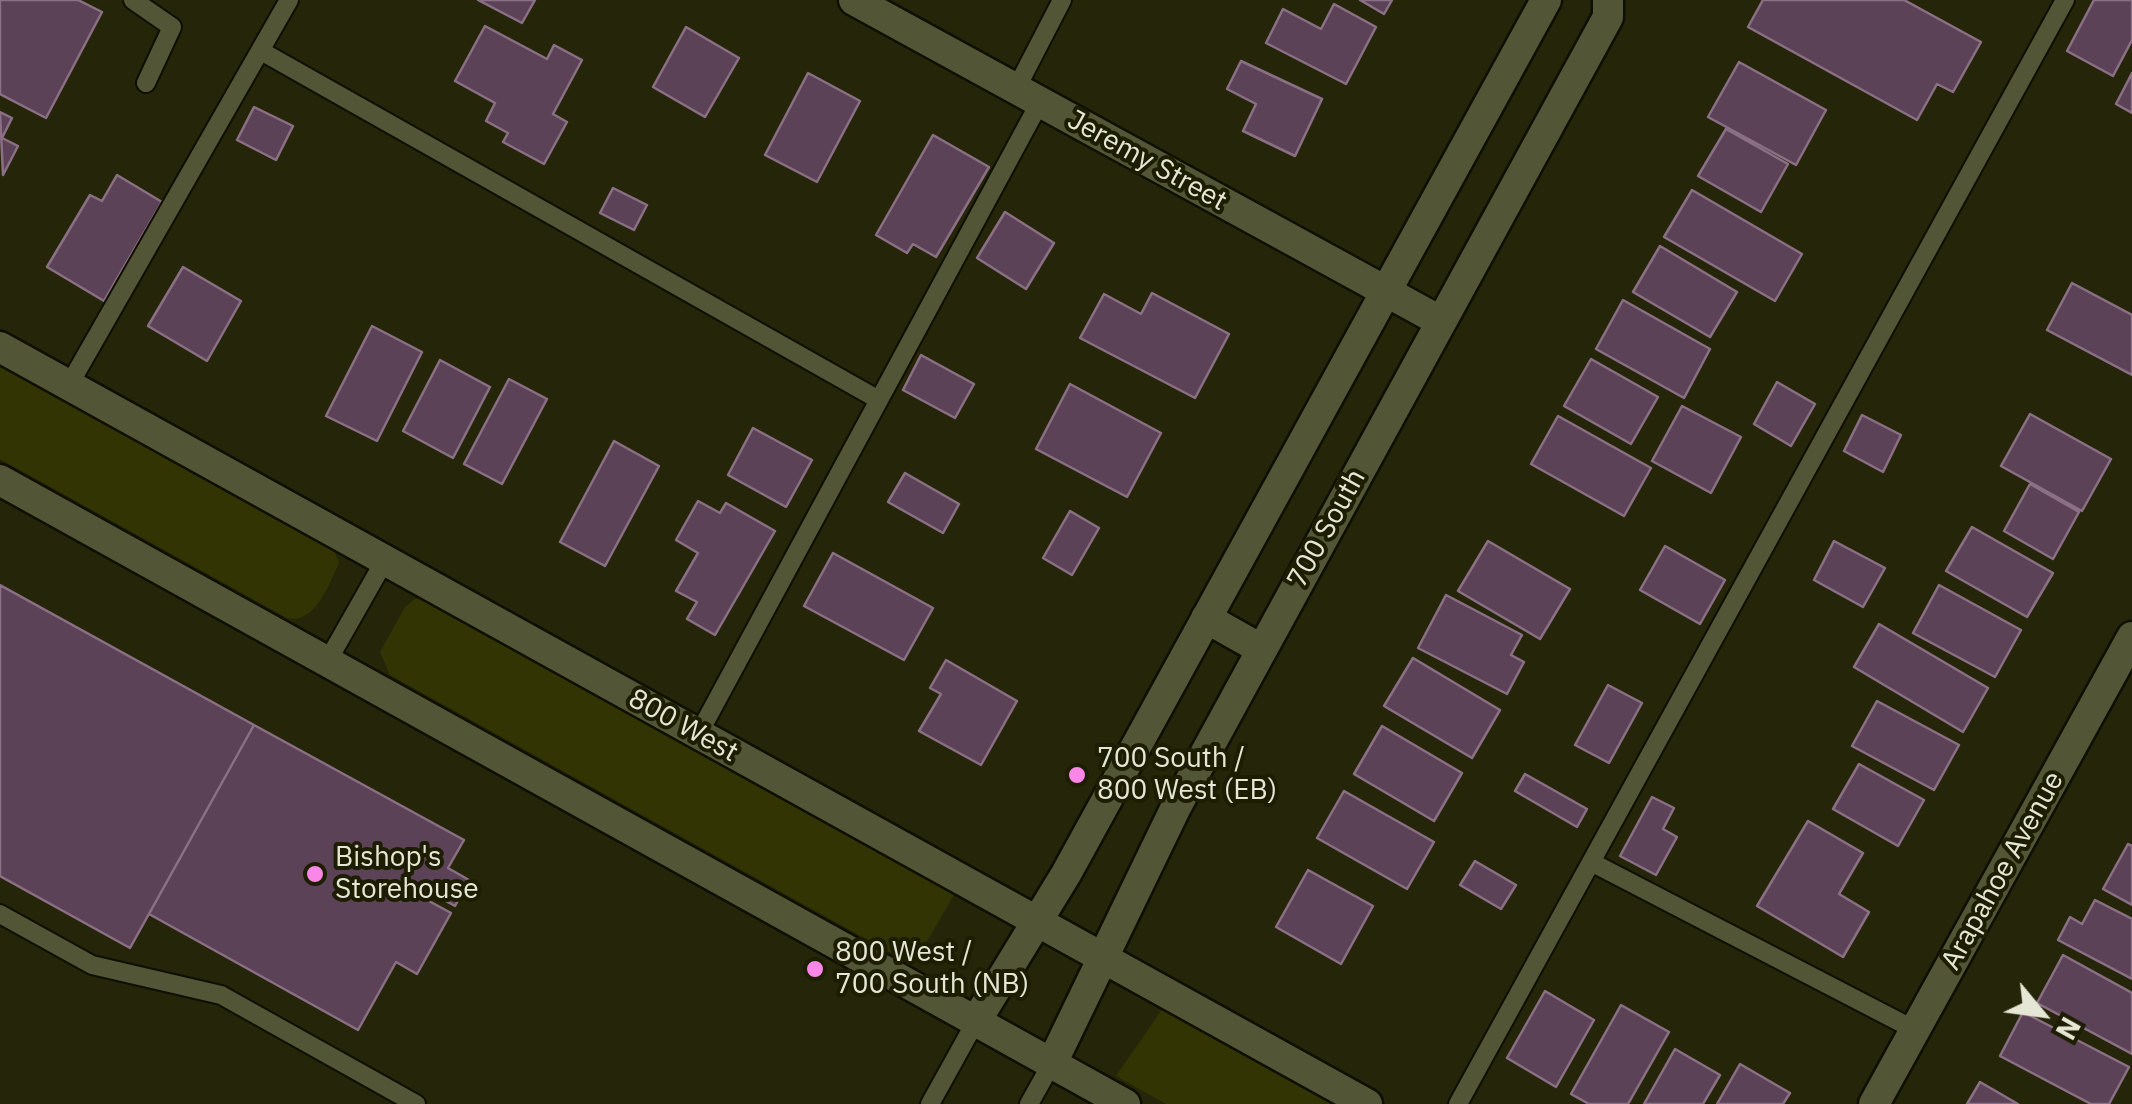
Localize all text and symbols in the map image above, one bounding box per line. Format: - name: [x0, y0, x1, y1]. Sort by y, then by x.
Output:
- street label: Jeremy Street: [1062, 103, 1232, 219]
- street label: 700 South: [1281, 464, 1373, 594]
- street label: 800 West: [622, 682, 744, 770]
- place label: 700 South / 800 West (EB): [1097, 742, 1277, 808]
- marker: 700 South / 800 West (EB): [1066, 764, 1088, 786]
- street label: Arapahoe Avenue: [1935, 766, 2071, 976]
- place label: Bishop's Storehouse: [335, 841, 479, 907]
- marker: Bishop's Storehouse: [304, 863, 326, 885]
- place label: 800 West / 700 South (NB): [835, 936, 1029, 1002]
- marker: 800 West / 700 South (NB): [804, 958, 826, 980]
- north arrow: [1992, 964, 2092, 1064]
- text: N: [2048, 1011, 2090, 1047]

